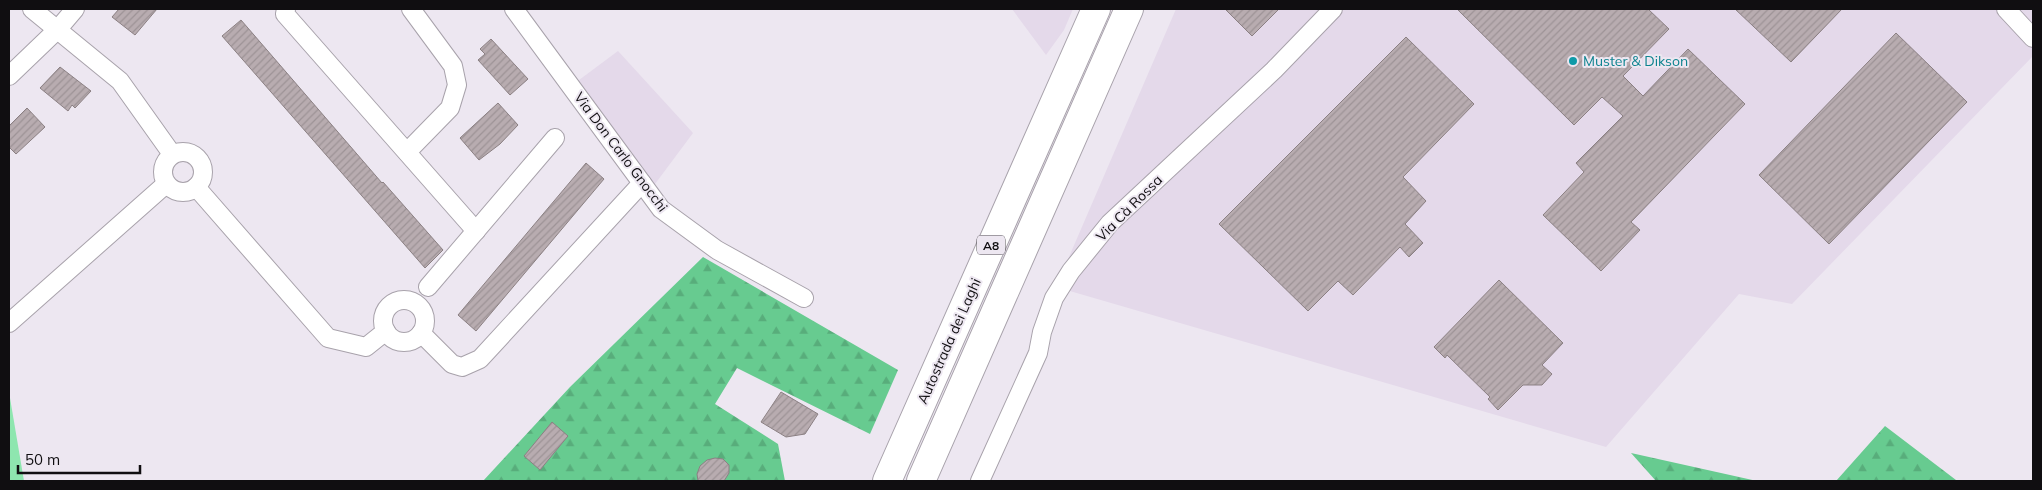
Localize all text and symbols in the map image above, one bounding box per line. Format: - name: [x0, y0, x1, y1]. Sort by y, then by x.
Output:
- place label: Muster & Dikson: [1583, 52, 1688, 70]
- marker: Muster & Dikson: [1567, 55, 1579, 67]
- street label: Via Don Carlo Gnocchi: [570, 89, 672, 215]
- street label: Via Cà Rossa: [1092, 171, 1166, 245]
- road number: A8: [977, 236, 1005, 254]
- street label: Autostrada dei Laghi: [913, 275, 985, 407]
- scale bar: [18, 442, 140, 474]
- text: 50 m: [25, 450, 60, 469]

